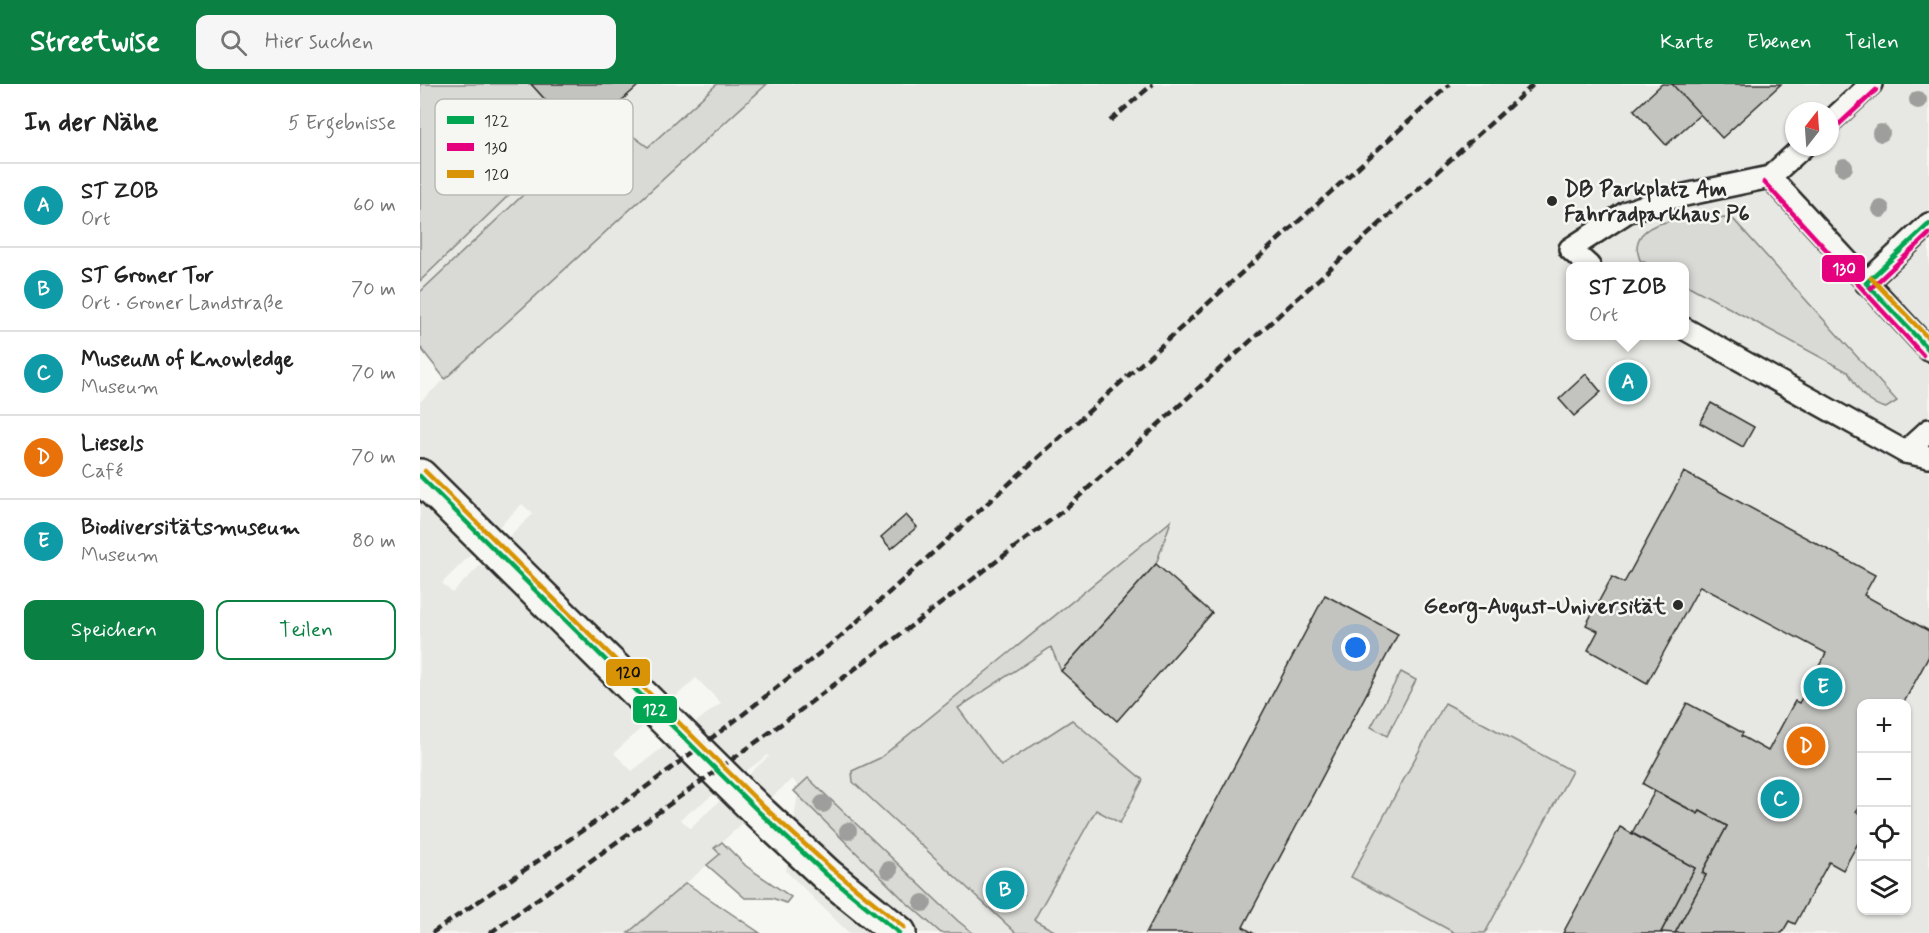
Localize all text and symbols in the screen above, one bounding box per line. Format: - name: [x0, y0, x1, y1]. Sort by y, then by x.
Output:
- search box: [196, 15, 616, 69]
- text: Streetwise: [30, 24, 160, 61]
- icon: search: [217, 26, 250, 59]
- text: Hier suchen: [265, 28, 373, 56]
- text: Karte: [1660, 28, 1714, 56]
- text: Ebenen: [1747, 28, 1812, 56]
- text: Teilen: [1845, 28, 1899, 56]
- legend: [435, 99, 633, 195]
- north arrow: [1785, 102, 1839, 156]
- text: In der Nähe: [24, 106, 158, 140]
- text: 5 Ergebnisse: [288, 110, 396, 137]
- text: 122: [484, 111, 510, 132]
- text: 130: [484, 138, 508, 159]
- text: 120: [484, 165, 509, 186]
- place label: DB Parkplatz Am Fahrradparkhaus P6: [1564, 176, 1750, 229]
- text: ST ZOB: [81, 178, 158, 206]
- text: A: [37, 192, 50, 219]
- text: 60 m: [353, 192, 396, 219]
- marker: DB Parkplatz Am Fahrradparkhaus P6: [1545, 194, 1559, 208]
- text: Ort: [81, 206, 110, 233]
- line badge: 130: [1821, 254, 1866, 283]
- text: 130: [1832, 259, 1856, 280]
- text: ST Groner Tor: [81, 262, 214, 290]
- popup: [1566, 262, 1689, 340]
- text: ST ZOB: [1589, 274, 1666, 302]
- text: B: [37, 276, 50, 303]
- text: 70 m: [351, 276, 396, 303]
- text: Ort · Groner Landstraße: [81, 290, 284, 317]
- text: Ort: [1589, 302, 1618, 329]
- text: Museuʍ of Knowledge: [81, 346, 294, 374]
- text: C: [36, 360, 51, 387]
- text: 70 m: [351, 360, 396, 387]
- pin: A: [1608, 360, 1648, 404]
- text: Museum: [81, 374, 159, 401]
- text: Liesels: [81, 430, 144, 458]
- text: D: [37, 444, 50, 471]
- text: 70 m: [351, 444, 396, 471]
- text: Café: [81, 458, 123, 485]
- text: Biodiversitätsmuseum: [81, 514, 300, 542]
- text: E: [38, 528, 49, 555]
- text: 80 m: [352, 528, 396, 555]
- text: Museum: [81, 542, 159, 569]
- place label: Georg-August-Universität: [1423, 593, 1667, 624]
- marker: Georg-August-Universität: [1671, 598, 1685, 612]
- button: Speichern: [24, 600, 204, 660]
- button: Teilen: [216, 600, 396, 660]
- your location: [1341, 633, 1370, 662]
- line badge: 120: [605, 658, 651, 687]
- text: 120: [615, 663, 641, 684]
- pin: E: [1804, 664, 1842, 710]
- line badge: 122: [632, 695, 678, 724]
- map controls: [1857, 699, 1911, 915]
- button: +: [1857, 699, 1911, 753]
- text: 122: [642, 700, 668, 721]
- pin: D: [1786, 724, 1826, 768]
- button: −: [1857, 753, 1911, 807]
- pin: C: [1760, 776, 1800, 822]
- button: locate: [1857, 807, 1911, 861]
- button: layers: [1857, 861, 1911, 915]
- pin: B: [986, 868, 1024, 912]

